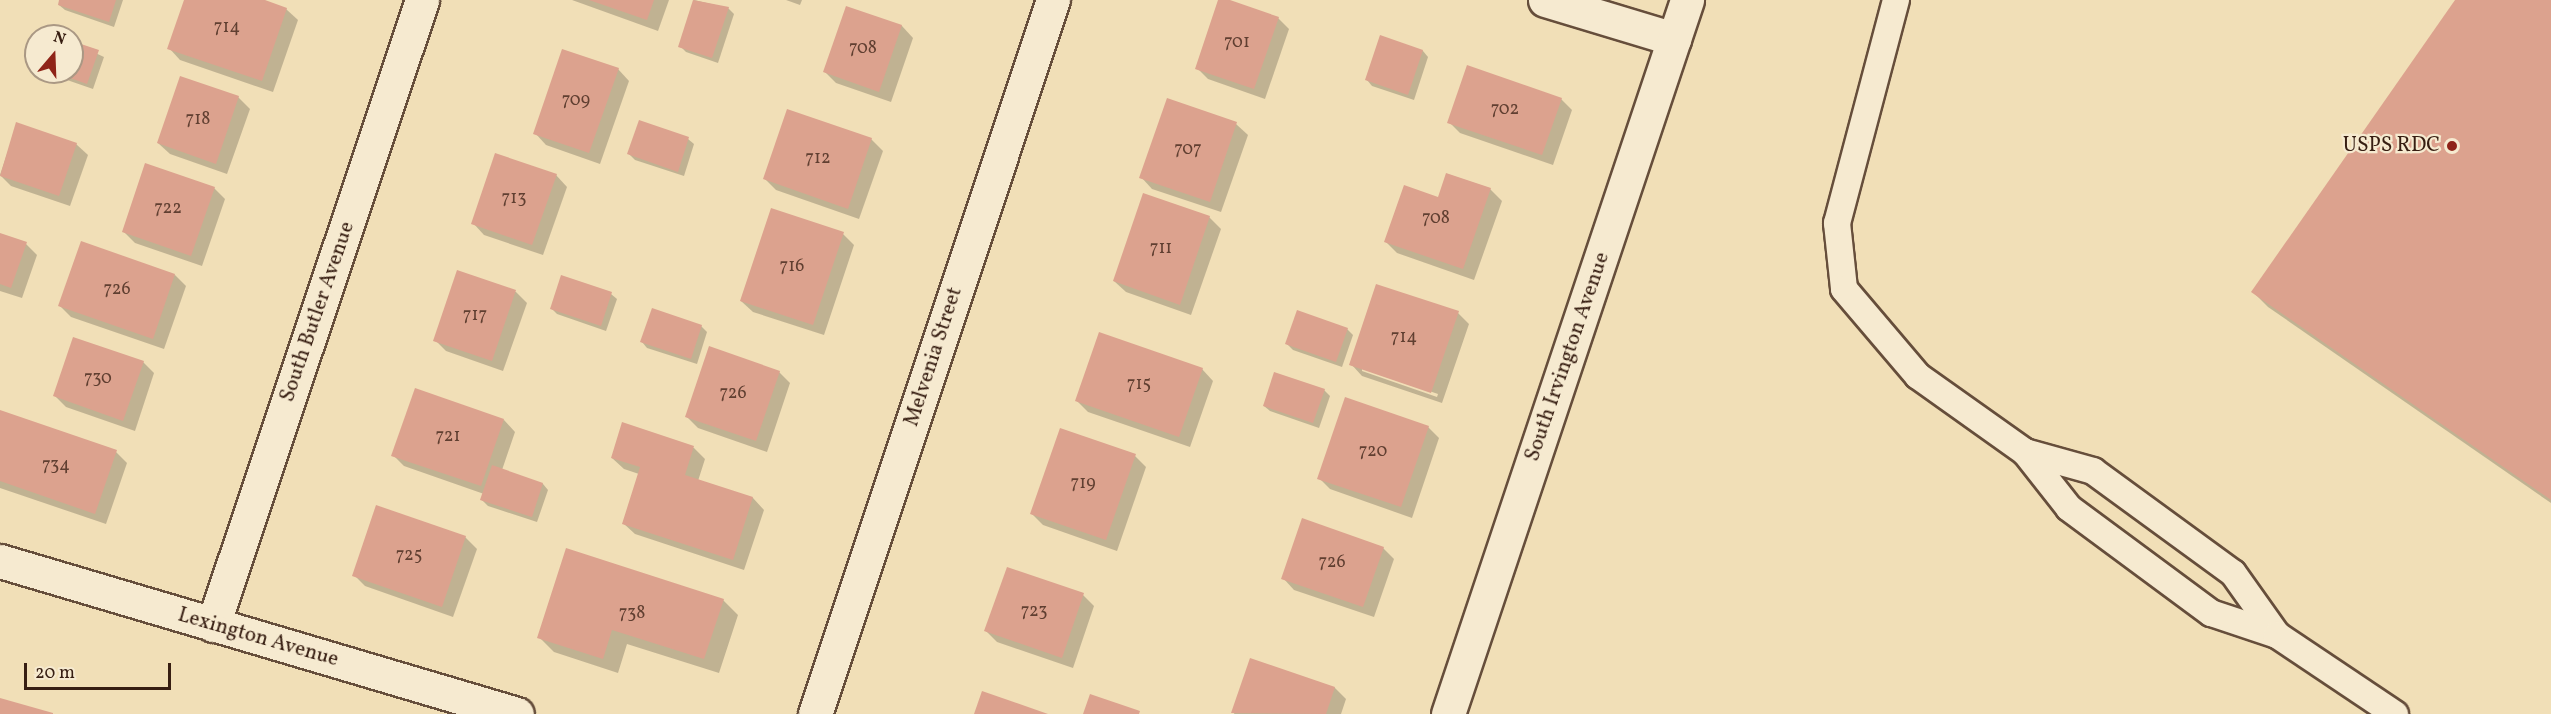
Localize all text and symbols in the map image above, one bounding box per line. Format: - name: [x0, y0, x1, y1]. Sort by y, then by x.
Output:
- house number: 714: [214, 17, 240, 39]
- north arrow: [24, 24, 84, 84]
- text: N: [50, 27, 68, 51]
- house number: 701: [1224, 32, 1250, 54]
- house number: 708: [849, 38, 877, 60]
- house number: 709: [562, 90, 590, 112]
- house number: 702: [1491, 99, 1519, 121]
- house number: 718: [186, 109, 210, 131]
- place label: USPS RDC: [2343, 133, 2440, 159]
- house number: 707: [1174, 139, 1202, 161]
- marker: USPS RDC: [2445, 139, 2459, 153]
- house number: 712: [805, 148, 831, 170]
- house number: 713: [502, 188, 526, 210]
- house number: 722: [154, 198, 182, 220]
- house number: 708: [1422, 208, 1450, 230]
- street label: South Butler Avenue: [275, 219, 361, 405]
- house number: 711: [1150, 238, 1172, 260]
- street label: South Irvington Avenue: [1520, 249, 1616, 465]
- house number: 716: [780, 256, 804, 278]
- house number: 726: [103, 279, 131, 301]
- street label: Melvenia Street: [900, 284, 968, 430]
- house number: 717: [463, 305, 487, 327]
- house number: 714: [1391, 327, 1417, 349]
- house number: 730: [84, 368, 112, 390]
- house number: 715: [1127, 374, 1151, 396]
- house number: 726: [719, 383, 747, 405]
- house number: 721: [435, 426, 461, 448]
- house number: 720: [1359, 441, 1387, 463]
- house number: 734: [42, 455, 70, 477]
- house number: 719: [1070, 473, 1096, 495]
- house number: 725: [396, 545, 422, 567]
- house number: 726: [1318, 552, 1346, 574]
- house number: 723: [1021, 601, 1047, 623]
- street label: Lexington Avenue: [175, 603, 341, 673]
- house number: 738: [619, 603, 645, 625]
- scale bar: [27, 651, 174, 689]
- text: 20 m: [35, 661, 75, 686]

